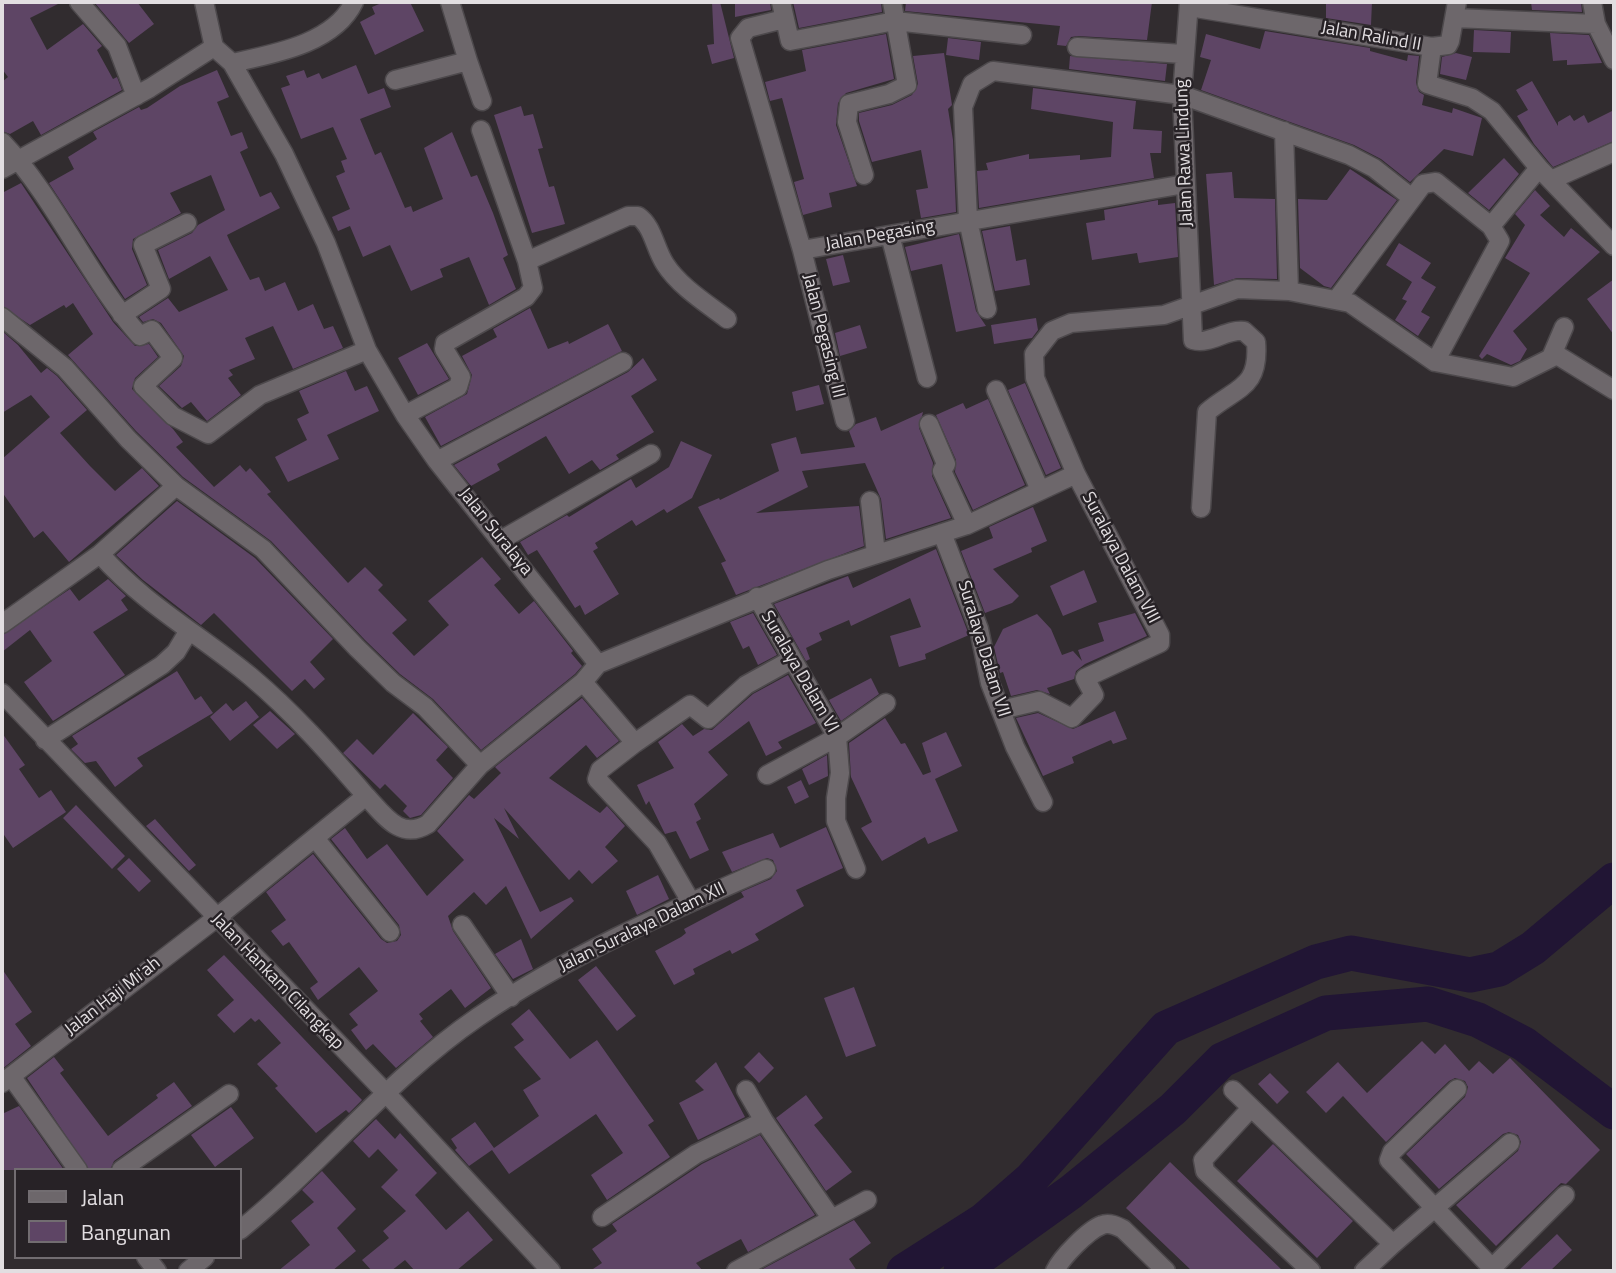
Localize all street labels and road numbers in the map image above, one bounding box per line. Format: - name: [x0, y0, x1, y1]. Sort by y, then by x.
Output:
- street label: Jalan Ralind II: [1319, 18, 1423, 56]
- street label: Jalan Rawa Lindung: [1172, 79, 1198, 227]
- street label: Jalan Pegasing: [824, 216, 936, 256]
- street label: Jalan Pegasing III: [797, 272, 849, 400]
- street label: Jalan Suralaya: [453, 484, 537, 580]
- street label: Suralaya Dalam VIII: [1076, 489, 1164, 627]
- street label: Suralaya Dalam VII: [952, 578, 1014, 720]
- street label: Suralaya Dalam VI: [755, 607, 843, 737]
- street label: Jalan Suralaya Dalam XII: [556, 878, 728, 978]
- street label: Jalan Hankam Cilangkap: [206, 909, 348, 1055]
- street label: Jalan Haji Mi'ah: [61, 953, 165, 1041]

